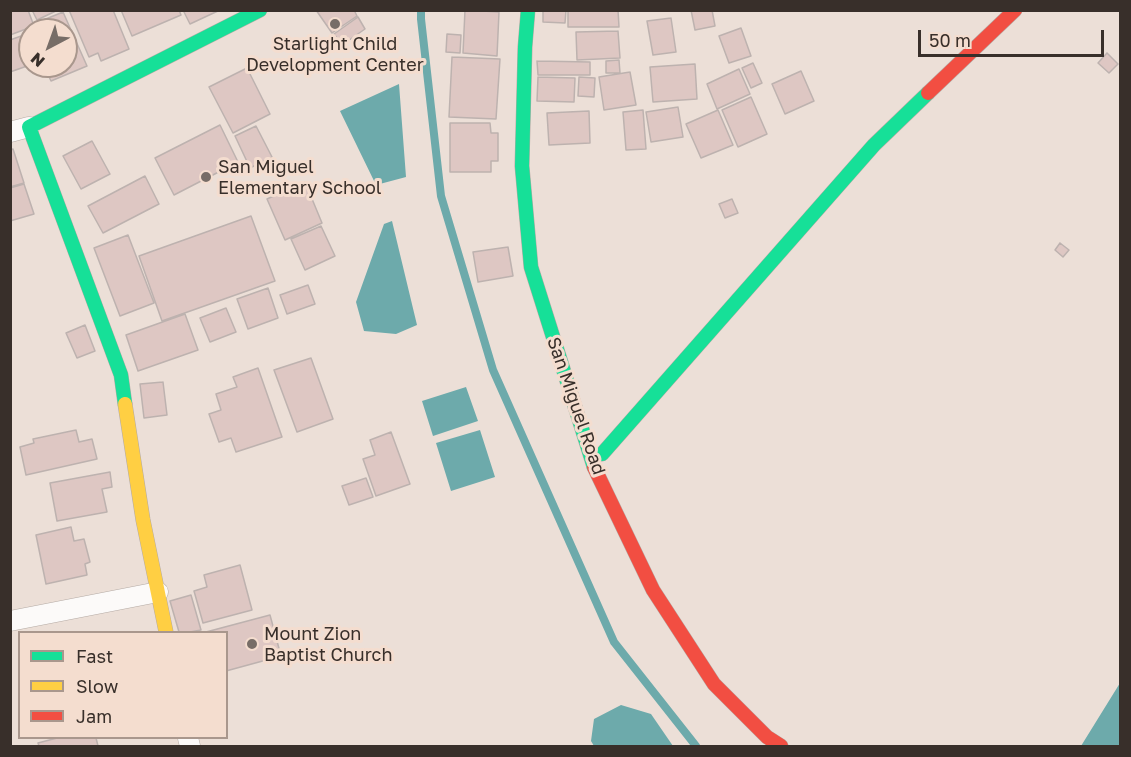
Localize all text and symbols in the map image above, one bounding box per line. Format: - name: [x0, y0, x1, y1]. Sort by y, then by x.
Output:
- marker: Starlight Child Development Center: [328, 17, 342, 31]
- north arrow: [18, 18, 78, 78]
- scale bar: [921, 18, 1107, 56]
- text: 50 m: [929, 29, 971, 51]
- place label: Starlight Child Development Center: [246, 33, 424, 76]
- text: N: [26, 49, 49, 72]
- place label: San Miguel Elementary School: [218, 156, 382, 198]
- marker: San Miguel Elementary School: [199, 170, 213, 184]
- street label: San Miguel Road: [542, 334, 610, 478]
- place label: Mount Zion Baptist Church: [264, 623, 392, 666]
- legend: [18, 631, 228, 739]
- marker: Mount Zion Baptist Church: [245, 637, 259, 651]
- text: Fast: [76, 645, 113, 667]
- text: Slow: [76, 675, 118, 697]
- text: Jam: [76, 705, 112, 727]

